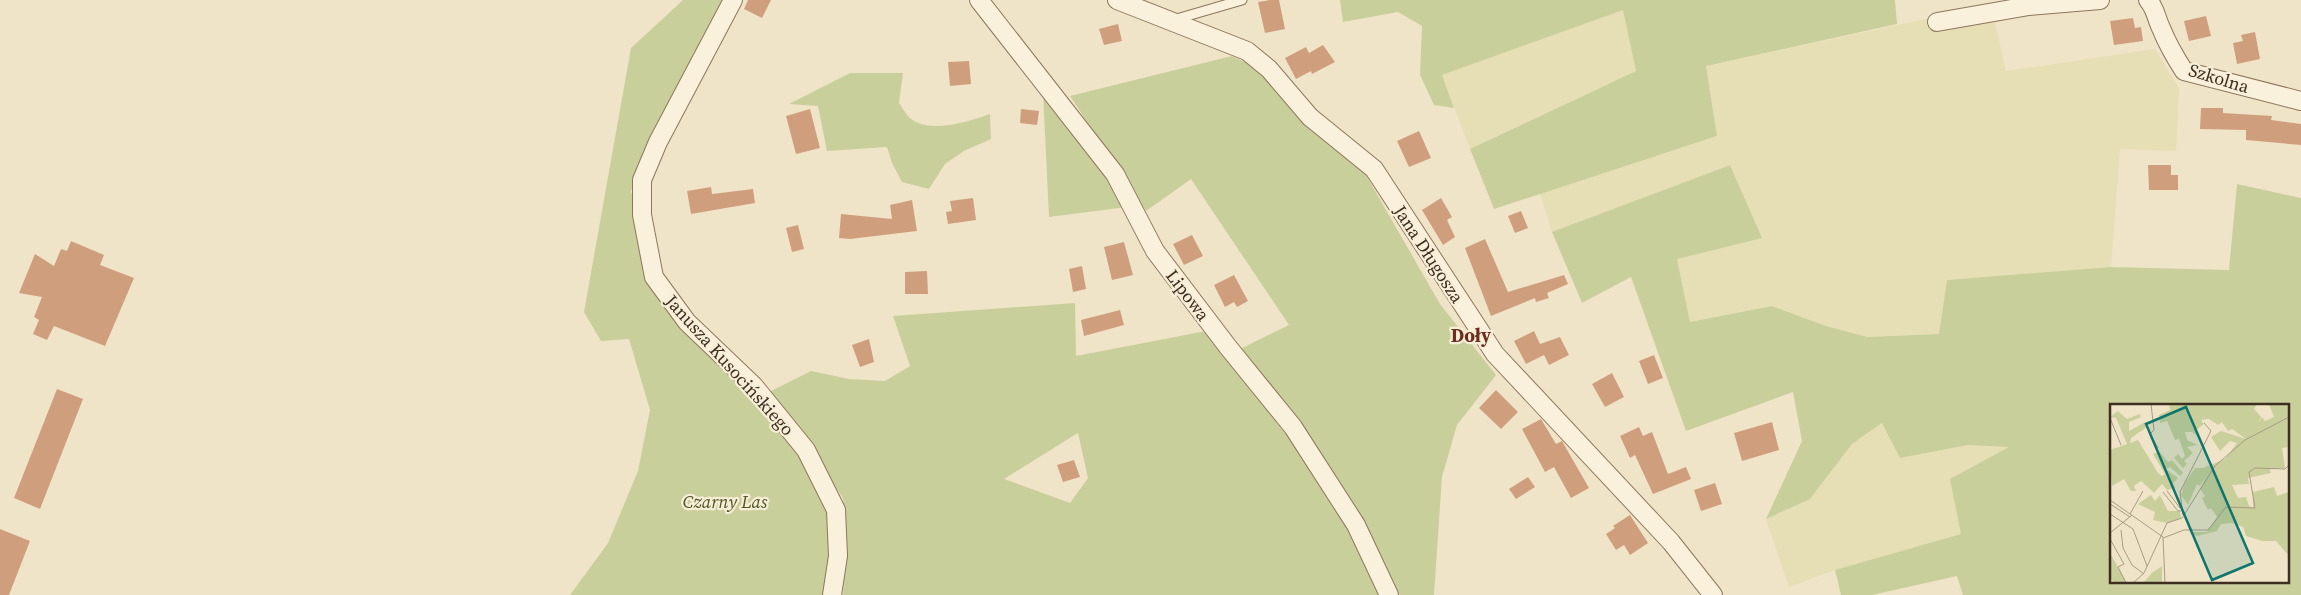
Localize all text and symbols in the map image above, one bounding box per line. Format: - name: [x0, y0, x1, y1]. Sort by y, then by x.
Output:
- street label: Szkolna: [2186, 57, 2253, 99]
- street label: Jana Długosza: [1387, 199, 1470, 308]
- street label: Lipowa: [1160, 264, 1216, 327]
- street label: Janusza Kusocińskiego: [659, 288, 800, 441]
- district label: Doły: [1451, 322, 1492, 348]
- inset map: [2110, 404, 2288, 582]
- park label: Czarny Las: [683, 489, 768, 514]

